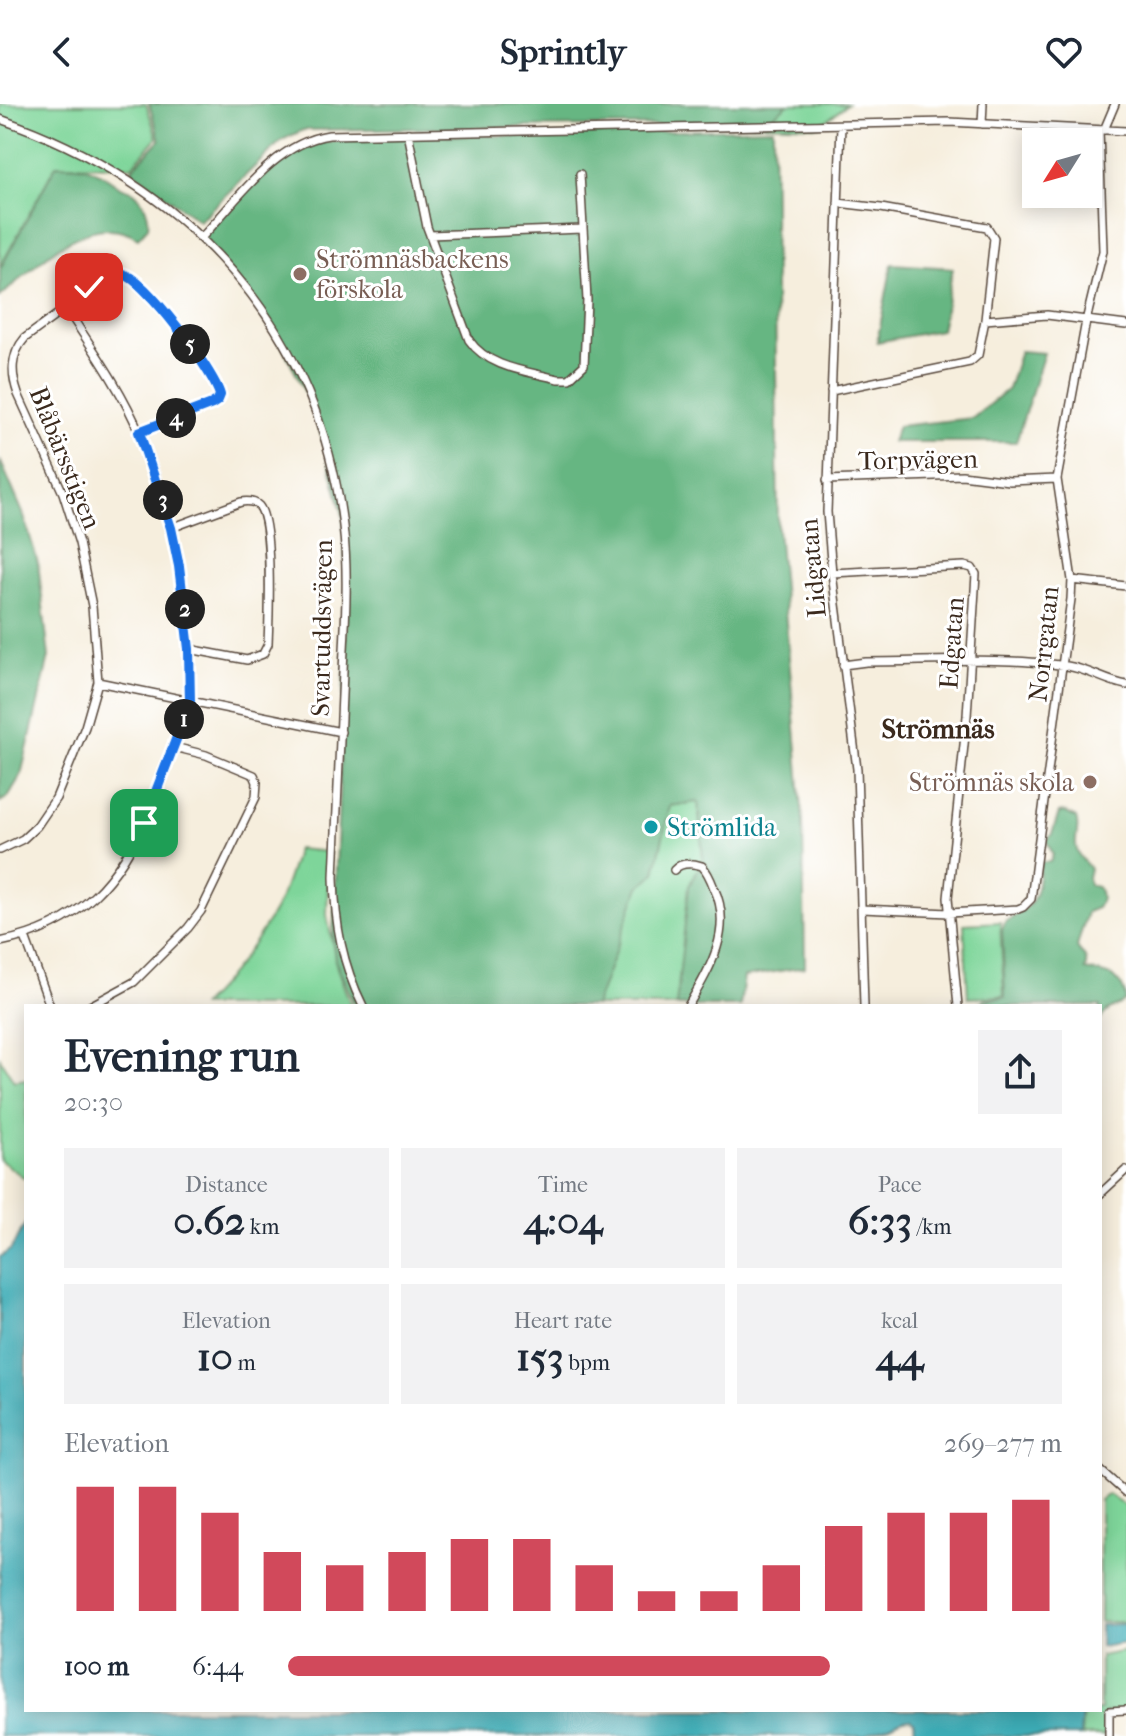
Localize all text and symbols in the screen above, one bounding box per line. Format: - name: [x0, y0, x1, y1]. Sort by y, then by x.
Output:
- icon: back: [40, 30, 84, 74]
- icon: heart: [1042, 30, 1086, 74]
- text: Sprintly: [500, 31, 626, 73]
- north arrow: [1022, 128, 1102, 208]
- map controls: [1022, 128, 1102, 208]
- place label: Strömnäsbackens förskola: [316, 244, 509, 305]
- pin: [55, 253, 123, 321]
- icon: check: [67, 265, 111, 309]
- marker: Strömnäsbackens förskola: [291, 265, 309, 283]
- pin: 5: [170, 324, 210, 364]
- text: 5: [185, 331, 195, 357]
- street label: Blåbärsstigen: [22, 382, 108, 534]
- pin: 4: [156, 398, 196, 438]
- text: 4: [170, 405, 183, 431]
- street label: Torpvägen: [858, 443, 978, 477]
- pin: 3: [143, 480, 183, 520]
- text: 3: [158, 487, 168, 513]
- street label: Lidgatan: [793, 517, 833, 619]
- street label: Svartuddsvägen: [305, 539, 339, 717]
- street label: Norrgatan: [1022, 584, 1066, 704]
- pin: 2: [165, 589, 205, 629]
- text: 2: [179, 596, 191, 622]
- street label: Edgatan: [933, 596, 971, 690]
- pin: 1: [164, 699, 204, 739]
- text: 1: [180, 706, 188, 732]
- district label: Strömnäs: [881, 712, 995, 745]
- place label: Strömnäs skola: [909, 767, 1075, 798]
- marker: Strömnäs skola: [1081, 773, 1099, 791]
- pin: [110, 789, 178, 857]
- icon: arrive: [122, 801, 166, 845]
- place label: Strömlida: [667, 812, 777, 843]
- marker: Strömlida: [642, 818, 660, 836]
- button: share: [978, 1030, 1062, 1114]
- text: Evening run: [64, 1031, 299, 1082]
- text: 20:30: [64, 1087, 123, 1118]
- text: Distance: [185, 1172, 268, 1198]
- text: Time: [538, 1172, 588, 1198]
- text: Pace: [878, 1172, 922, 1198]
- text: 0.62: [173, 1198, 245, 1244]
- text: 4:04: [524, 1198, 602, 1244]
- text: 6:33: [848, 1198, 912, 1244]
- text: km: [245, 1214, 280, 1240]
- text: /km: [912, 1214, 952, 1240]
- text: Elevation: [182, 1308, 271, 1334]
- text: Heart rate: [514, 1308, 612, 1334]
- text: kcal: [881, 1308, 918, 1334]
- text: 10: [197, 1334, 233, 1380]
- text: 153: [516, 1334, 564, 1380]
- text: 44: [876, 1334, 923, 1380]
- text: m: [233, 1350, 256, 1376]
- text: bpm: [564, 1350, 610, 1376]
- text: Elevation: [64, 1428, 169, 1459]
- text: 269–277 m: [944, 1428, 1062, 1459]
- text: 100 m: [64, 1651, 129, 1682]
- text: 6:44: [192, 1651, 243, 1682]

